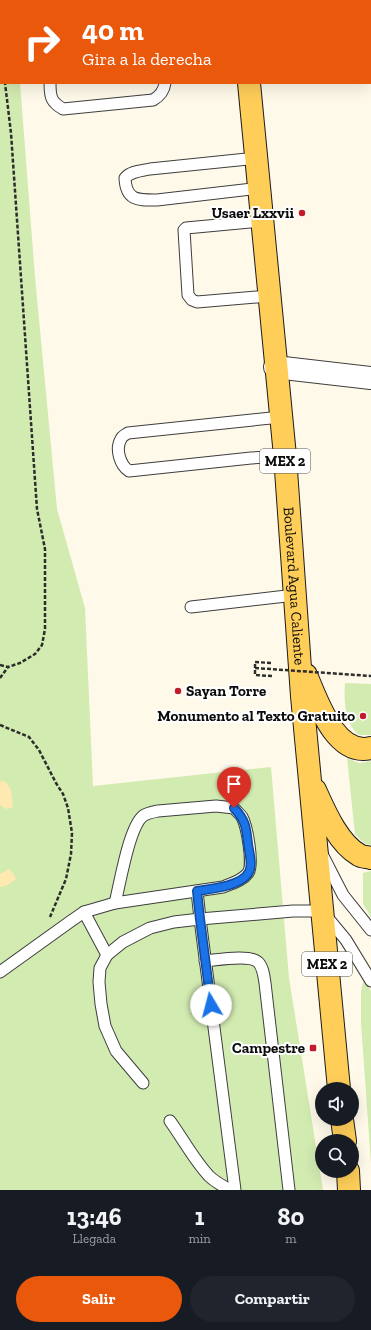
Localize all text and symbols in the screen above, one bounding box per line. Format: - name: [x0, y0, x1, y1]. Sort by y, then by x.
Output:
- text: 40 m: [82, 14, 144, 47]
- icon: right: [16, 16, 68, 68]
- text: Gira a la derecha: [82, 48, 212, 70]
- place label: Usaer Lxxvii: [211, 204, 295, 222]
- marker: Usaer Lxxvii: [297, 208, 307, 218]
- road number: MEX 2: [260, 449, 310, 473]
- street label: Boulevard Agua Caliente: [280, 506, 309, 666]
- place label: Sayan Torre: [186, 682, 266, 700]
- marker: Sayan Torre: [173, 686, 183, 696]
- place label: Monumento al Texto Gratuito: [157, 707, 355, 725]
- marker: Monumento al Texto Gratuito: [358, 711, 368, 721]
- pin: [217, 767, 251, 808]
- icon: arrive: [223, 773, 245, 795]
- road number: MEX 2: [302, 952, 352, 976]
- position arrow: [190, 984, 232, 1026]
- place label: Campestre: [232, 1039, 305, 1057]
- marker: Campestre: [308, 1043, 318, 1053]
- map controls: [315, 1082, 359, 1178]
- button: sound: [315, 1082, 359, 1126]
- button: search: [315, 1134, 359, 1178]
- text: 13:46: [67, 1202, 122, 1231]
- text: 1: [195, 1202, 204, 1231]
- text: 80: [278, 1202, 304, 1231]
- text: Llegada: [72, 1231, 116, 1246]
- text: min: [188, 1231, 211, 1246]
- text: m: [285, 1231, 297, 1246]
- button: Salir: [16, 1276, 182, 1322]
- button: Compartir: [190, 1276, 355, 1322]

